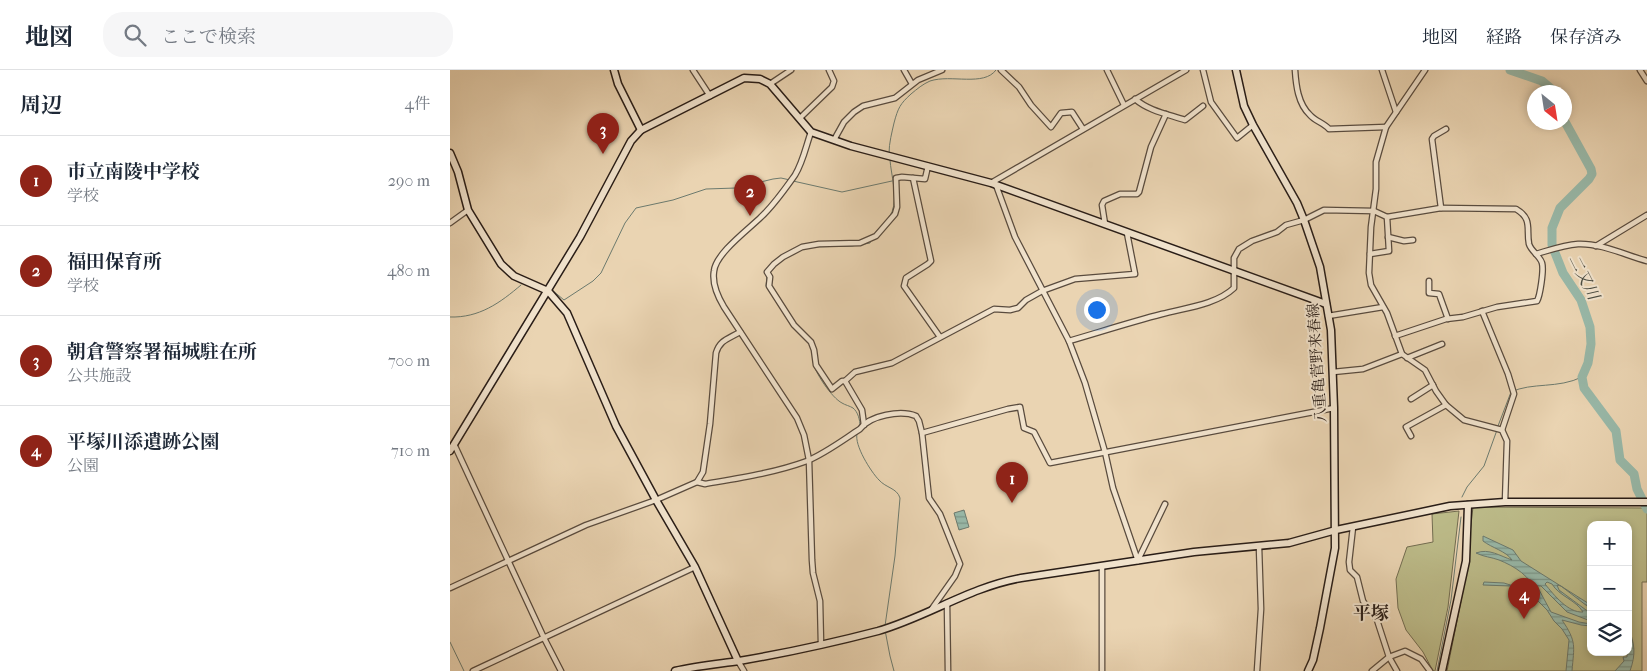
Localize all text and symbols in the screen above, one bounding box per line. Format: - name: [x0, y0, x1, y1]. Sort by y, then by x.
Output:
- search box: [103, 12, 453, 57]
- icon: search: [121, 21, 149, 49]
- text: 地図: [25, 23, 73, 51]
- text: ここで検索: [161, 26, 256, 48]
- text: 地図: [1422, 27, 1458, 48]
- text: 経路: [1486, 27, 1522, 48]
- text: 保存済み: [1550, 27, 1622, 48]
- north arrow: [1527, 85, 1572, 130]
- text: 周辺: [20, 93, 62, 117]
- text: 4件: [405, 94, 430, 113]
- pin: 3: [587, 113, 619, 154]
- text: 市立南陵中学校: [67, 161, 200, 183]
- text: 1: [33, 171, 39, 190]
- text: 290 m: [388, 171, 430, 190]
- pin: 2: [734, 175, 766, 216]
- text: 学校: [67, 186, 99, 205]
- text: 福田保育所: [67, 251, 162, 273]
- water label: 二又川: [1565, 251, 1604, 304]
- text: 2: [32, 261, 40, 280]
- text: 480 m: [387, 261, 430, 280]
- text: 学校: [67, 276, 99, 295]
- your location: [1084, 297, 1110, 323]
- street label: 八重亀菅野来春線: [1304, 303, 1330, 423]
- text: 朝倉警察署福城駐在所: [67, 341, 257, 363]
- text: 3: [33, 351, 39, 370]
- text: 700 m: [388, 351, 430, 370]
- text: 公共施設: [67, 366, 131, 385]
- text: 平塚川添遺跡公園: [67, 431, 219, 453]
- text: 4: [31, 441, 41, 460]
- text: 710 m: [391, 441, 430, 460]
- text: 公園: [67, 456, 99, 475]
- pin: 1: [996, 462, 1028, 503]
- map controls: [1587, 521, 1632, 656]
- button: +: [1587, 521, 1632, 566]
- button: −: [1587, 566, 1632, 611]
- pin: 4: [1508, 578, 1540, 619]
- district label: 平塚: [1353, 603, 1389, 624]
- button: layers: [1587, 611, 1632, 656]

